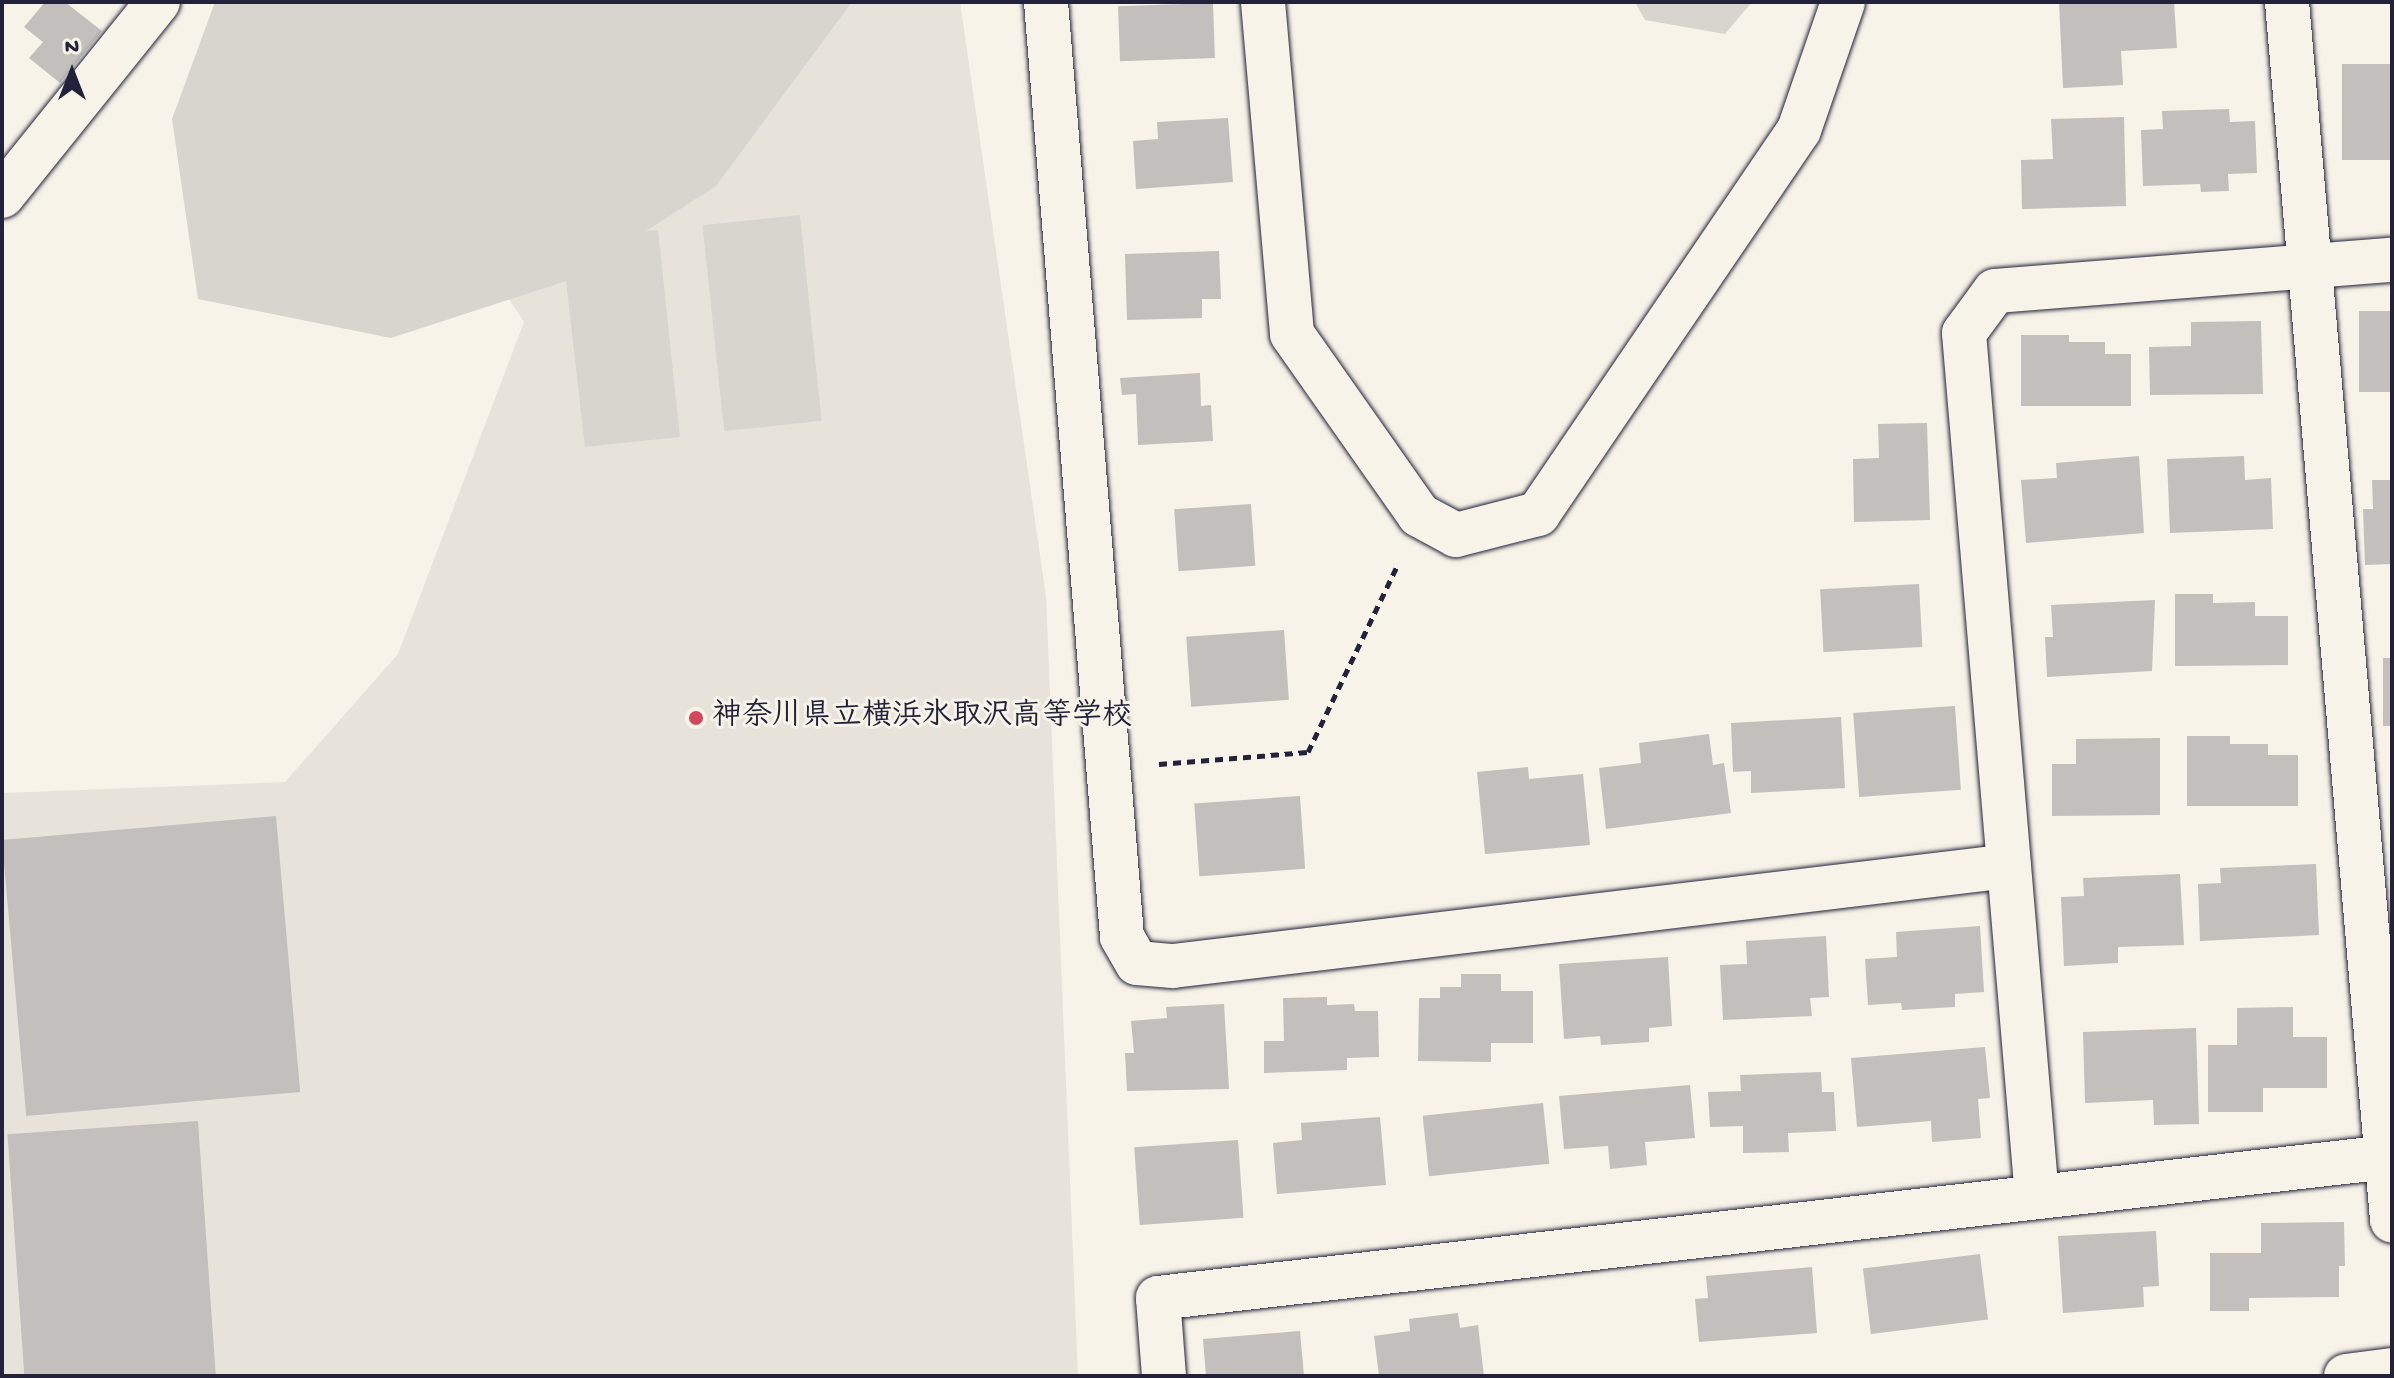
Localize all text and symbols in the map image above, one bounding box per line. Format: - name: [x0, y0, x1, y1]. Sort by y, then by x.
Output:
- north arrow: [32, 32, 112, 112]
- text: N: [65, 35, 79, 61]
- place label: 神奈川県立横浜氷取沢高等学校: [712, 700, 1132, 736]
- marker: 神奈川県立横浜氷取沢高等学校: [687, 709, 705, 727]

